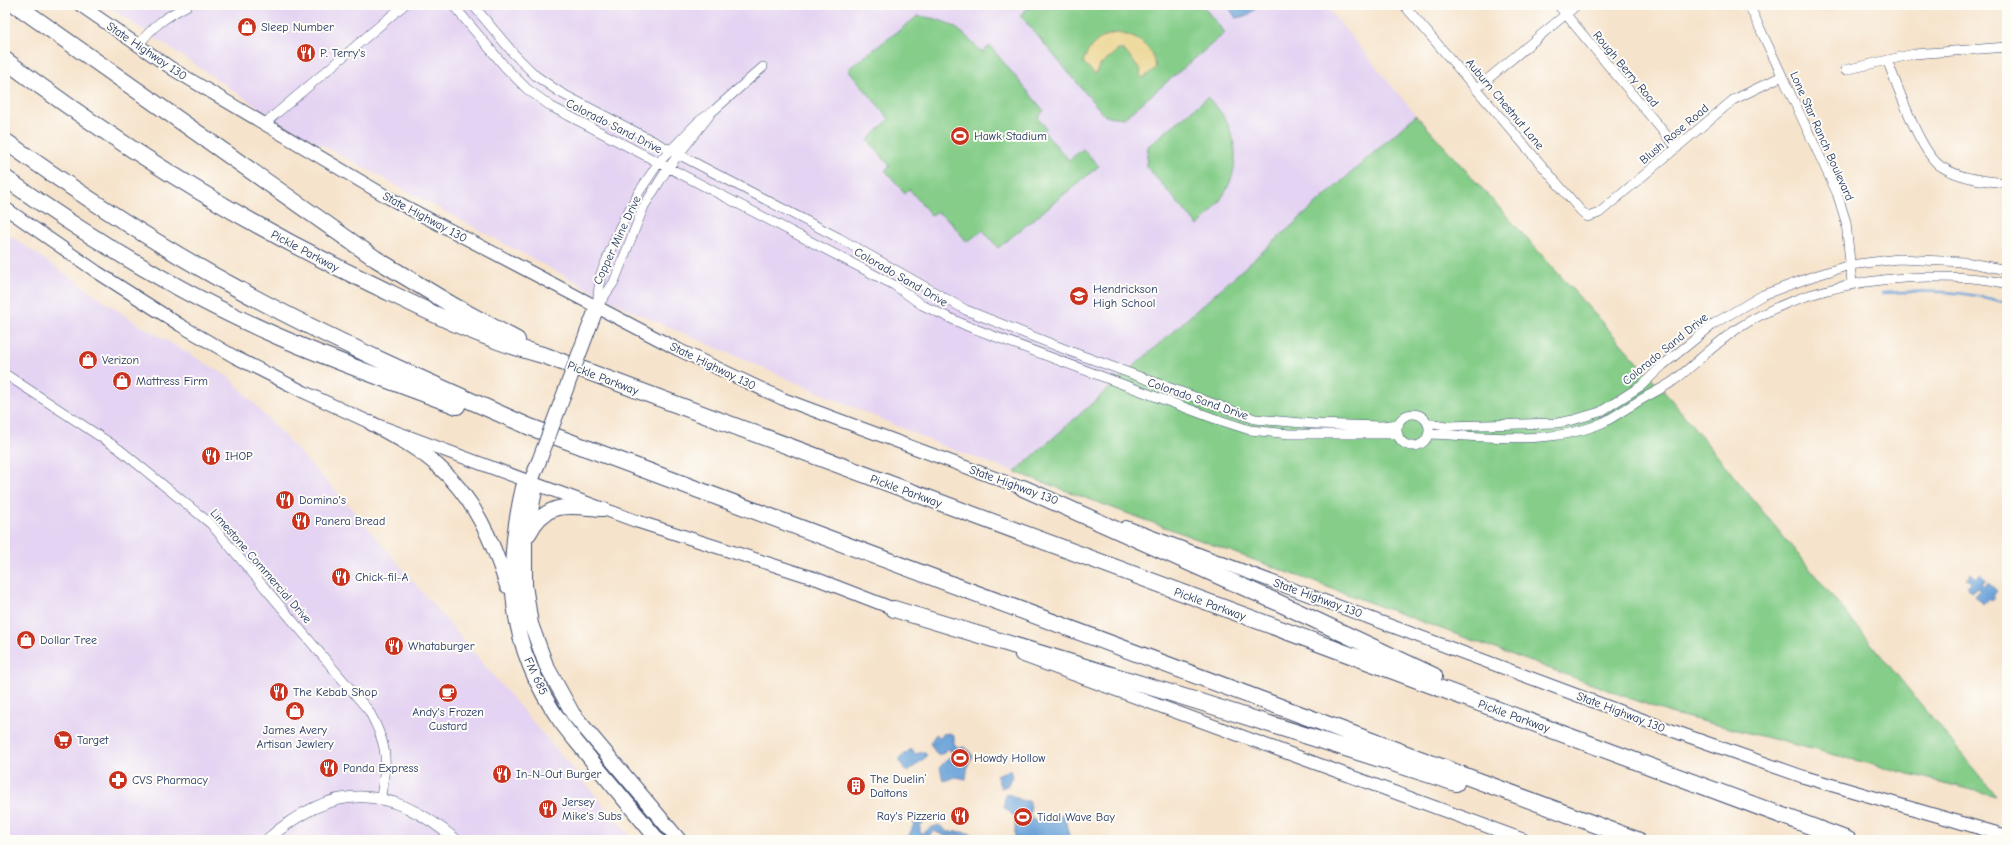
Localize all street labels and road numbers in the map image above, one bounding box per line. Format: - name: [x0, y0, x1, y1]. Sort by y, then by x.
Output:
- street label: State Highway 130: [104, 19, 190, 83]
- street label: Rough Berry Road: [1590, 28, 1662, 110]
- street label: Auburn Chestnut Lane: [1463, 56, 1547, 152]
- street label: Lone Star Ranch Boulevard: [1787, 69, 1857, 203]
- street label: Colorado Sand Drive: [564, 96, 664, 156]
- street label: Blush Rose Road: [1637, 101, 1711, 167]
- street label: State Highway 130: [380, 189, 470, 245]
- street label: Copper Mine Drive: [590, 193, 644, 287]
- street label: Pickle Parkway: [269, 227, 342, 275]
- street label: Colorado Sand Drive: [852, 244, 950, 310]
- street label: Colorado Sand Drive: [1619, 310, 1711, 388]
- street label: State Highway 130: [668, 339, 758, 393]
- street label: Pickle Parkway: [565, 358, 641, 398]
- street label: Colorado Sand Drive: [1146, 375, 1250, 423]
- street label: State Highway 130: [968, 462, 1060, 508]
- street label: Pickle Parkway: [868, 472, 944, 511]
- street label: Limestone Commercial Drive: [208, 506, 314, 626]
- street label: State Highway 130: [1272, 575, 1364, 621]
- street label: Pickle Parkway: [1172, 585, 1248, 624]
- street label: FM 685: [521, 655, 551, 697]
- street label: State Highway 130: [1575, 689, 1667, 735]
- street label: Pickle Parkway: [1476, 697, 1552, 736]

